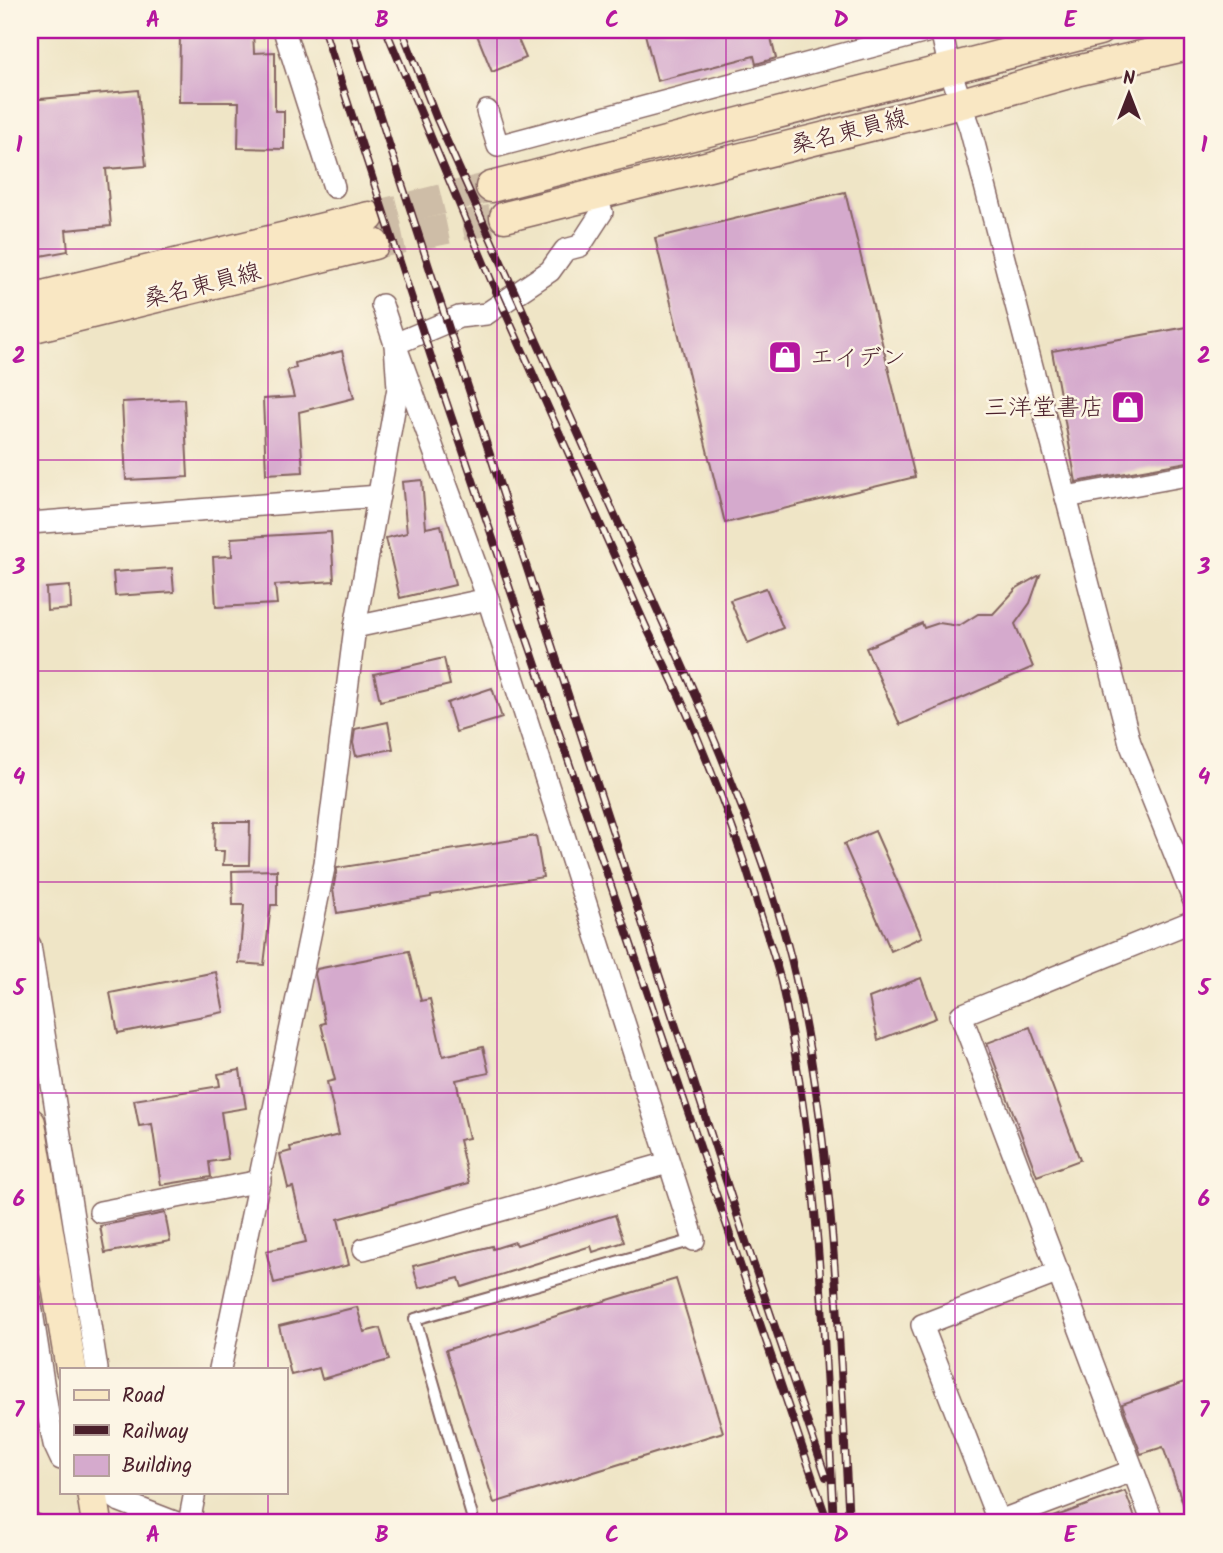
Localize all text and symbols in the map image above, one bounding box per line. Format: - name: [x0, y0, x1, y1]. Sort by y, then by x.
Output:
- text: A: [146, 3, 160, 39]
- text: B: [375, 3, 389, 39]
- text: C: [605, 3, 619, 39]
- text: D: [833, 3, 849, 39]
- text: E: [1064, 3, 1078, 39]
- north arrow: [1094, 60, 1164, 130]
- text: N: [1123, 64, 1135, 94]
- street label: 桑名東員線: [786, 99, 912, 166]
- text: 1: [16, 128, 23, 164]
- text: 1: [1201, 128, 1208, 164]
- street label: 桑名東員線: [139, 253, 265, 320]
- shop icon: エイデン: [766, 338, 804, 376]
- text: 2: [12, 339, 26, 375]
- place label: エイデン: [810, 339, 906, 378]
- text: 2: [1197, 339, 1211, 375]
- shop icon: 三洋堂書店: [1109, 388, 1147, 426]
- place label: 三洋堂書店: [984, 389, 1104, 428]
- text: 3: [12, 550, 26, 586]
- text: 3: [1197, 550, 1211, 586]
- text: 4: [13, 760, 26, 796]
- text: 4: [1198, 760, 1211, 796]
- text: 5: [12, 971, 27, 1007]
- text: 5: [1197, 971, 1212, 1007]
- text: 6: [13, 1182, 25, 1218]
- text: 6: [1198, 1182, 1210, 1218]
- legend: [60, 1368, 287, 1494]
- text: Road: [122, 1380, 165, 1413]
- text: 7: [14, 1393, 26, 1429]
- text: 7: [1199, 1393, 1211, 1429]
- text: Railway: [122, 1416, 188, 1449]
- text: Building: [122, 1450, 192, 1483]
- text: A: [146, 1518, 160, 1553]
- text: B: [375, 1518, 389, 1553]
- text: C: [605, 1518, 619, 1553]
- text: D: [833, 1518, 849, 1553]
- text: E: [1064, 1518, 1078, 1553]

